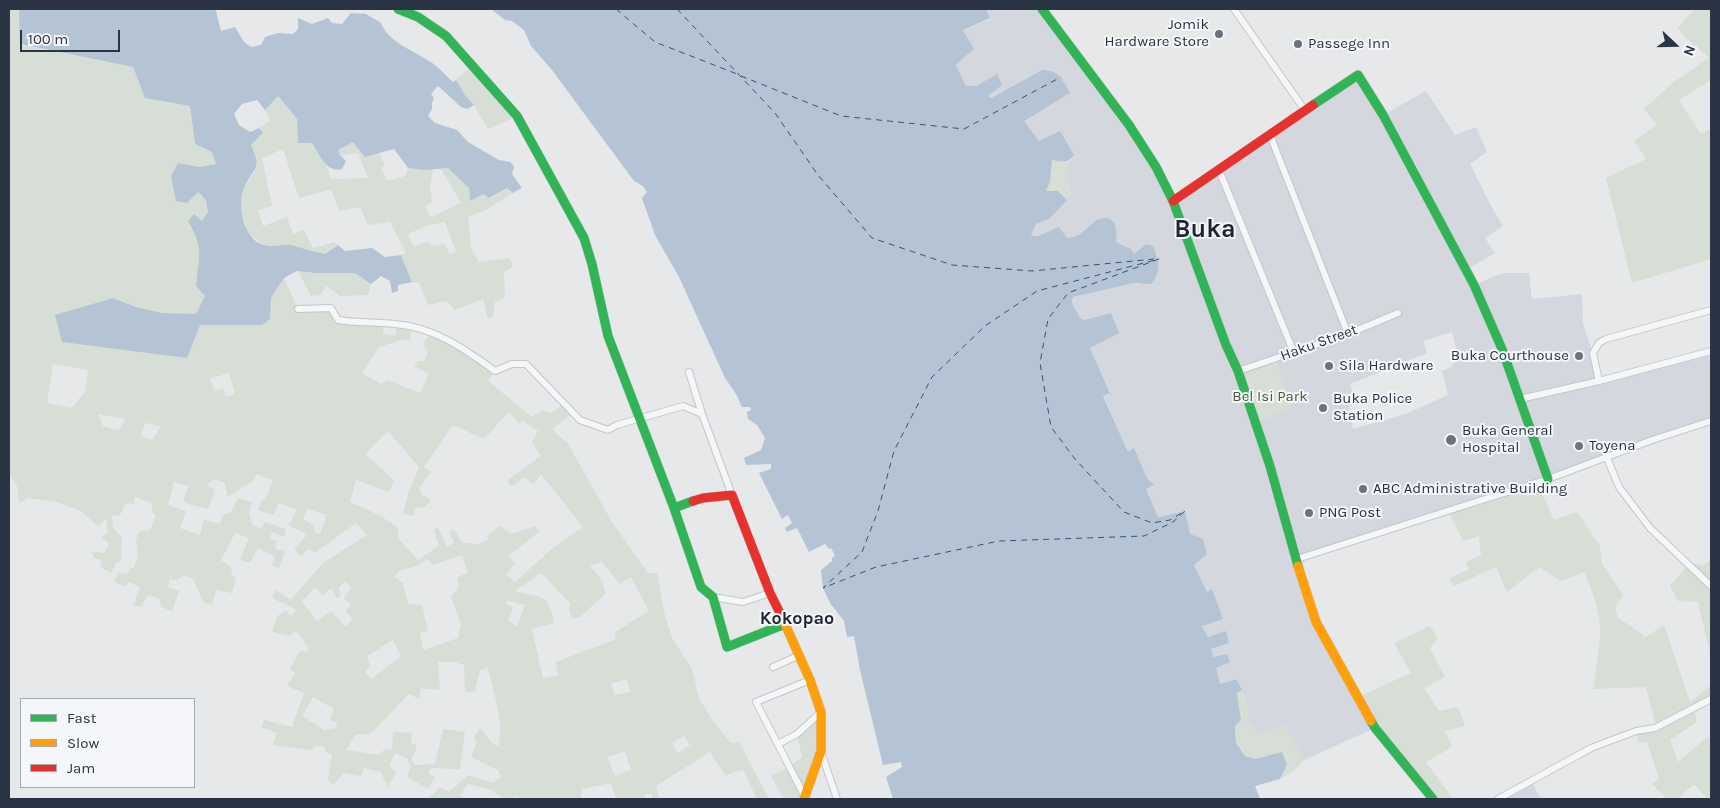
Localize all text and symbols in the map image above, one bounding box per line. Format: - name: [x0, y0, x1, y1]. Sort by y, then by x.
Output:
- place label: Jomik Hardware Store: [1105, 16, 1209, 51]
- scale bar: [22, 20, 122, 52]
- north arrow: [1650, 20, 1700, 70]
- marker: Jomik Hardware Store: [1213, 28, 1225, 40]
- text: 100 m: [28, 30, 68, 48]
- place label: Passege Inn: [1308, 35, 1390, 53]
- marker: Passege Inn: [1292, 38, 1304, 50]
- text: N: [1680, 43, 1699, 58]
- district label: Buka: [1174, 215, 1236, 245]
- street label: Haku Street: [1278, 321, 1360, 365]
- place label: Buka Courthouse: [1451, 347, 1569, 365]
- marker: Buka Courthouse: [1573, 350, 1585, 362]
- place label: Sila Hardware: [1339, 357, 1433, 375]
- marker: Sila Hardware: [1323, 360, 1335, 372]
- park label: Bel Isi Park: [1232, 388, 1308, 406]
- place label: Buka Police Station: [1333, 390, 1412, 425]
- marker: Buka Police Station: [1317, 402, 1329, 414]
- place label: Buka General Hospital: [1462, 422, 1553, 457]
- marker: Buka General Hospital: [1444, 433, 1458, 447]
- place label: Toyena: [1589, 437, 1636, 455]
- marker: Toyena: [1573, 440, 1585, 452]
- place label: ABC Administrative Building: [1373, 480, 1567, 498]
- marker: ABC Administrative Building: [1357, 483, 1369, 495]
- place label: PNG Post: [1319, 504, 1381, 522]
- marker: PNG Post: [1303, 507, 1315, 519]
- district label: Kokopao: [760, 608, 834, 630]
- legend: [20, 698, 195, 788]
- text: Fast: [67, 709, 96, 727]
- text: Slow: [67, 734, 99, 752]
- text: Jam: [67, 759, 95, 777]

